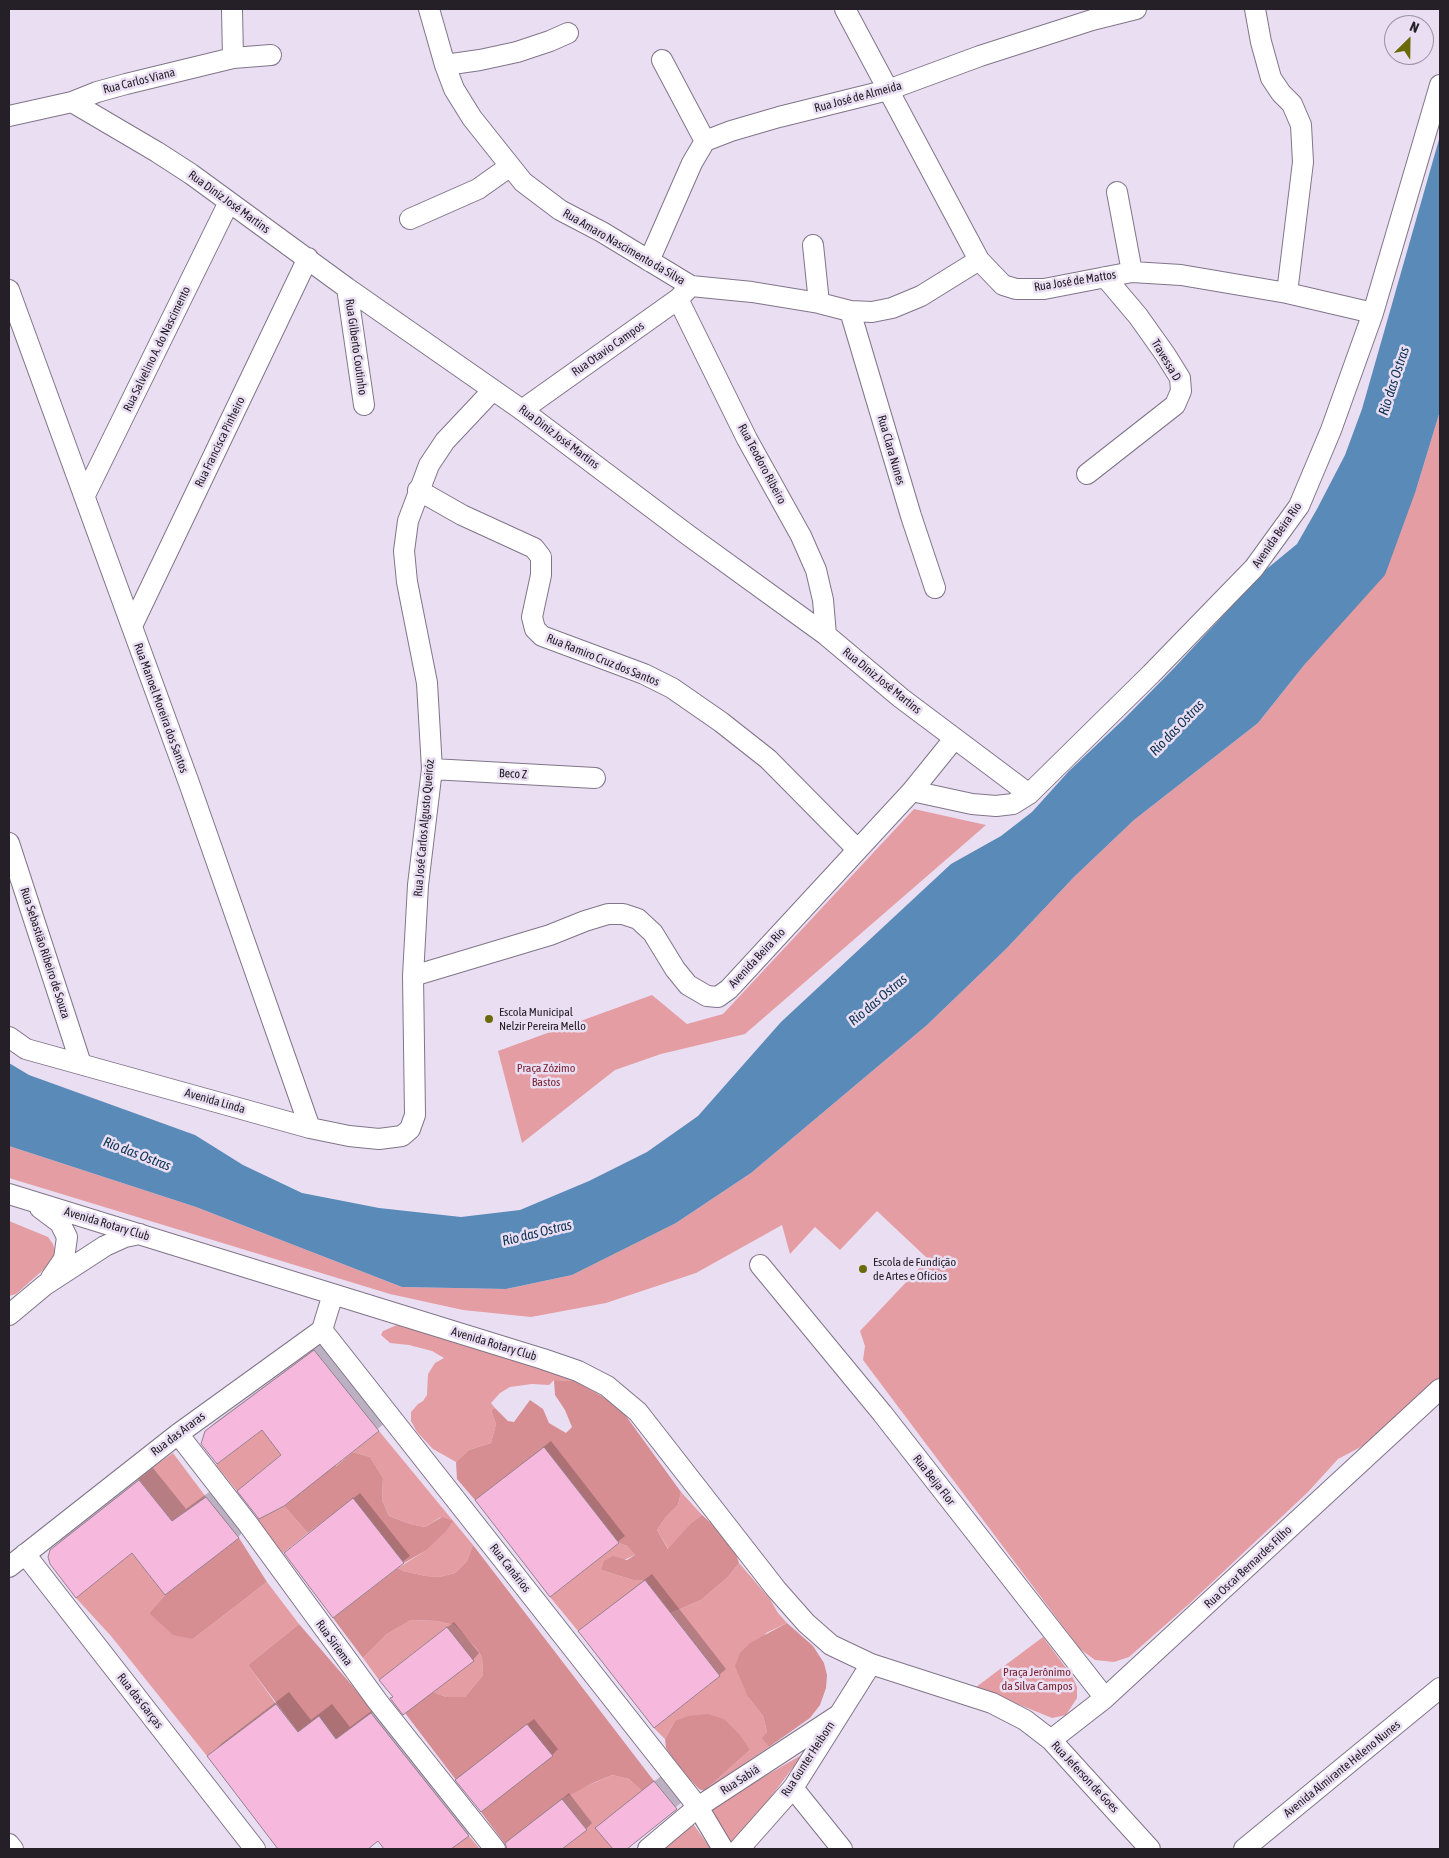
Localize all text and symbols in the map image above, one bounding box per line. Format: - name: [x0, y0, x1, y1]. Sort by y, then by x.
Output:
- north arrow: [1384, 15, 1434, 65]
- text: N: [1408, 18, 1421, 36]
- street label: Rua Carlos Viana: [101, 65, 177, 97]
- street label: Rua José de Almeida: [813, 78, 903, 116]
- street label: Rua Diniz José Martins: [185, 168, 273, 236]
- street label: Rua Amaro Nascimento da Silva: [560, 206, 688, 288]
- street label: Rua José de Mattos: [1033, 267, 1117, 295]
- street label: Rua Salvelino A. do Nascimento: [120, 284, 194, 414]
- street label: Rua Gilberto Coutinho: [342, 298, 370, 396]
- street label: Rua Otavio Campos: [569, 319, 647, 379]
- street label: Travessa D: [1148, 337, 1184, 383]
- water label: Rio das Ostras: [1375, 345, 1413, 417]
- street label: Rua Francisca Pinheiro: [192, 394, 248, 490]
- street label: Rua Diniz José Martins: [516, 402, 602, 472]
- street label: Rua Clara Nunes: [874, 413, 908, 487]
- street label: Rua Teodoro Ribeiro: [735, 422, 789, 506]
- street label: Avenida Beira Rio: [1249, 500, 1305, 570]
- street label: Rua Ramiro Cruz dos Santos: [544, 631, 662, 689]
- street label: Rua Manoel Moreira dos Santos: [131, 641, 191, 775]
- street label: Rua Diniz José Martins: [840, 645, 924, 717]
- water label: Rio das Ostras: [1146, 697, 1208, 759]
- street label: Rua José Carlos Algusto Queiróz: [411, 759, 437, 897]
- street label: Beco Z: [499, 766, 527, 782]
- street label: Rua Sebastião Ribeiro de Souza: [17, 886, 73, 1020]
- street label: Avenida Beira Rio: [726, 925, 788, 991]
- water label: Rio das Ostras: [845, 971, 911, 1029]
- place label: Escola Municipal Nelzir Pereira Mello: [499, 1005, 586, 1033]
- marker: Escola Municipal Nelzir Pereira Mello: [483, 1013, 495, 1025]
- park label: Praça Zózimo Bastos: [517, 1061, 575, 1089]
- street label: Avenida Linda: [183, 1086, 247, 1116]
- water label: Rio das Ostras: [101, 1133, 173, 1175]
- street label: Avenida Rotary Club: [63, 1204, 151, 1244]
- water label: Rio das Ostras: [501, 1216, 573, 1250]
- place label: Escola de Fundição de Artes e Ofícios: [873, 1255, 956, 1283]
- marker: Escola de Fundição de Artes e Ofícios: [857, 1263, 869, 1275]
- street label: Avenida Rotary Club: [450, 1324, 538, 1364]
- street label: Rua das Araras: [148, 1409, 208, 1459]
- street label: Rua Beija Flor: [910, 1452, 958, 1508]
- street label: Rua Oscar Bernardes Filho: [1201, 1523, 1295, 1611]
- street label: Rua Canários: [487, 1541, 533, 1595]
- street label: Rua Siriema: [313, 1617, 355, 1669]
- park label: Praça Jerônimo da Silva Campos: [1001, 1665, 1073, 1693]
- street label: Rua das Garças: [114, 1671, 166, 1731]
- street label: Avenida Almirante Heleno Nunes: [1281, 1718, 1403, 1820]
- street label: Rua Gunter Heiborn: [778, 1719, 838, 1799]
- street label: Rua Jeferson de Goes: [1048, 1738, 1122, 1816]
- street label: Rua Sabiá: [718, 1762, 762, 1798]

